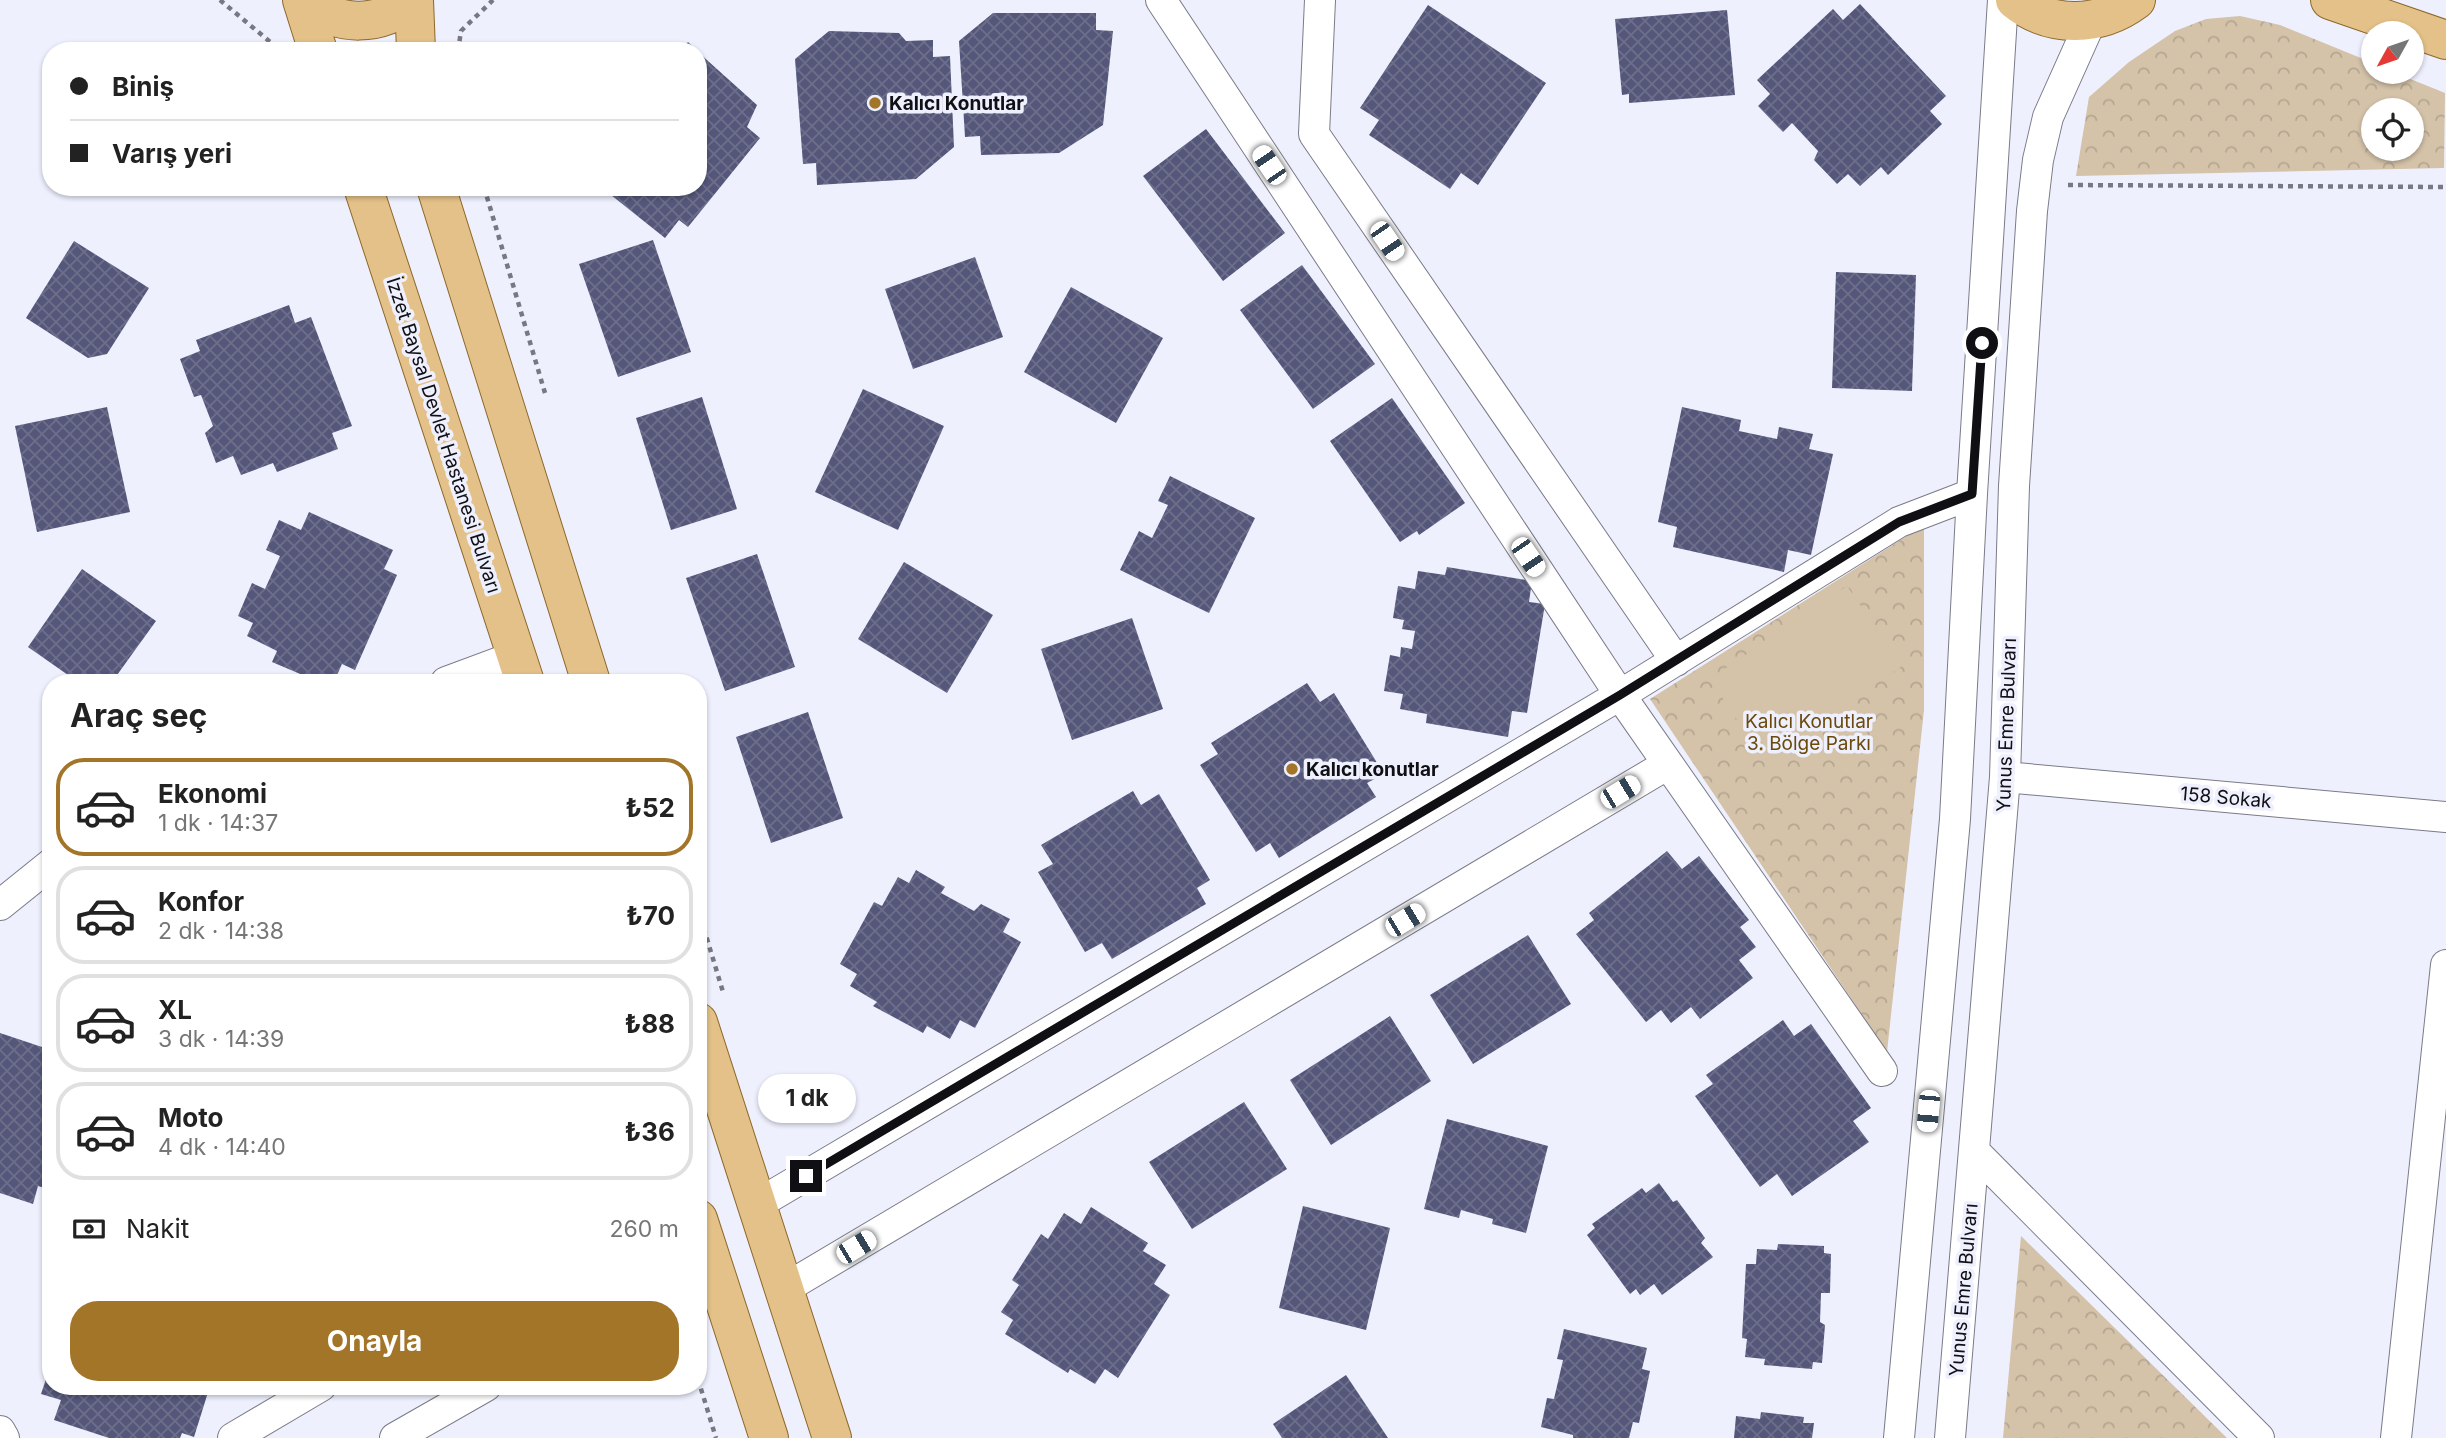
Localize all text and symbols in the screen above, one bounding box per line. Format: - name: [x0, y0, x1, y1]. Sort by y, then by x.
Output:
- north arrow: [2361, 21, 2424, 84]
- map controls: [2361, 21, 2424, 161]
- text: Biniş: [112, 71, 174, 102]
- place label: Kalıcı Konutlar: [889, 92, 1024, 115]
- marker: Kalıcı Konutlar: [867, 95, 883, 111]
- button: locate: [2361, 98, 2424, 161]
- text: Varış yeri: [112, 138, 232, 169]
- car: [1249, 142, 1290, 188]
- car: [1367, 218, 1408, 264]
- street label: İzzet Baysal Devlet Hastanesi Bulvarı: [381, 274, 506, 596]
- route start: [1966, 327, 1998, 359]
- car: [1508, 534, 1549, 580]
- street label: Yunus Emre Bulvarı: [1992, 638, 2021, 812]
- text: Araç seç: [70, 696, 207, 735]
- park label: Kalıcı Konutlar 3. Bölge Parkı: [1745, 710, 1873, 755]
- place label: Kalıcı konutlar: [1306, 758, 1439, 781]
- marker: Kalıcı konutlar: [1284, 761, 1300, 777]
- car: [1597, 772, 1644, 812]
- icon: car: [74, 776, 137, 839]
- text: Ekonomi: [158, 778, 267, 809]
- street label: 158 Sokak: [2179, 782, 2273, 813]
- text: ₺52: [625, 792, 675, 823]
- text: 1 dk · 14:37: [158, 809, 278, 837]
- icon: car: [74, 884, 137, 947]
- text: Konfor: [158, 886, 244, 917]
- text: ₺70: [626, 900, 675, 931]
- car: [1382, 900, 1429, 940]
- text: 2 dk · 14:38: [158, 917, 284, 945]
- icon: car: [74, 992, 137, 1055]
- text: XL: [158, 994, 192, 1025]
- text: ₺88: [624, 1008, 675, 1039]
- text: 3 dk · 14:39: [158, 1025, 284, 1053]
- callout: 1 dk: [757, 1074, 855, 1124]
- text: 1 dk: [785, 1084, 829, 1112]
- car: [1916, 1089, 1941, 1133]
- icon: car: [74, 1100, 137, 1163]
- text: Moto: [158, 1102, 223, 1133]
- text: ₺36: [625, 1116, 675, 1147]
- text: 4 dk · 14:40: [158, 1133, 286, 1161]
- route end: [790, 1160, 822, 1192]
- street label: Yunus Emre Bulvarı: [1944, 1202, 1983, 1378]
- icon: cash: [70, 1210, 108, 1248]
- text: Nakit: [126, 1213, 189, 1244]
- text: 260 m: [610, 1215, 679, 1243]
- car: [833, 1227, 880, 1267]
- button: Onayla: [70, 1301, 679, 1381]

